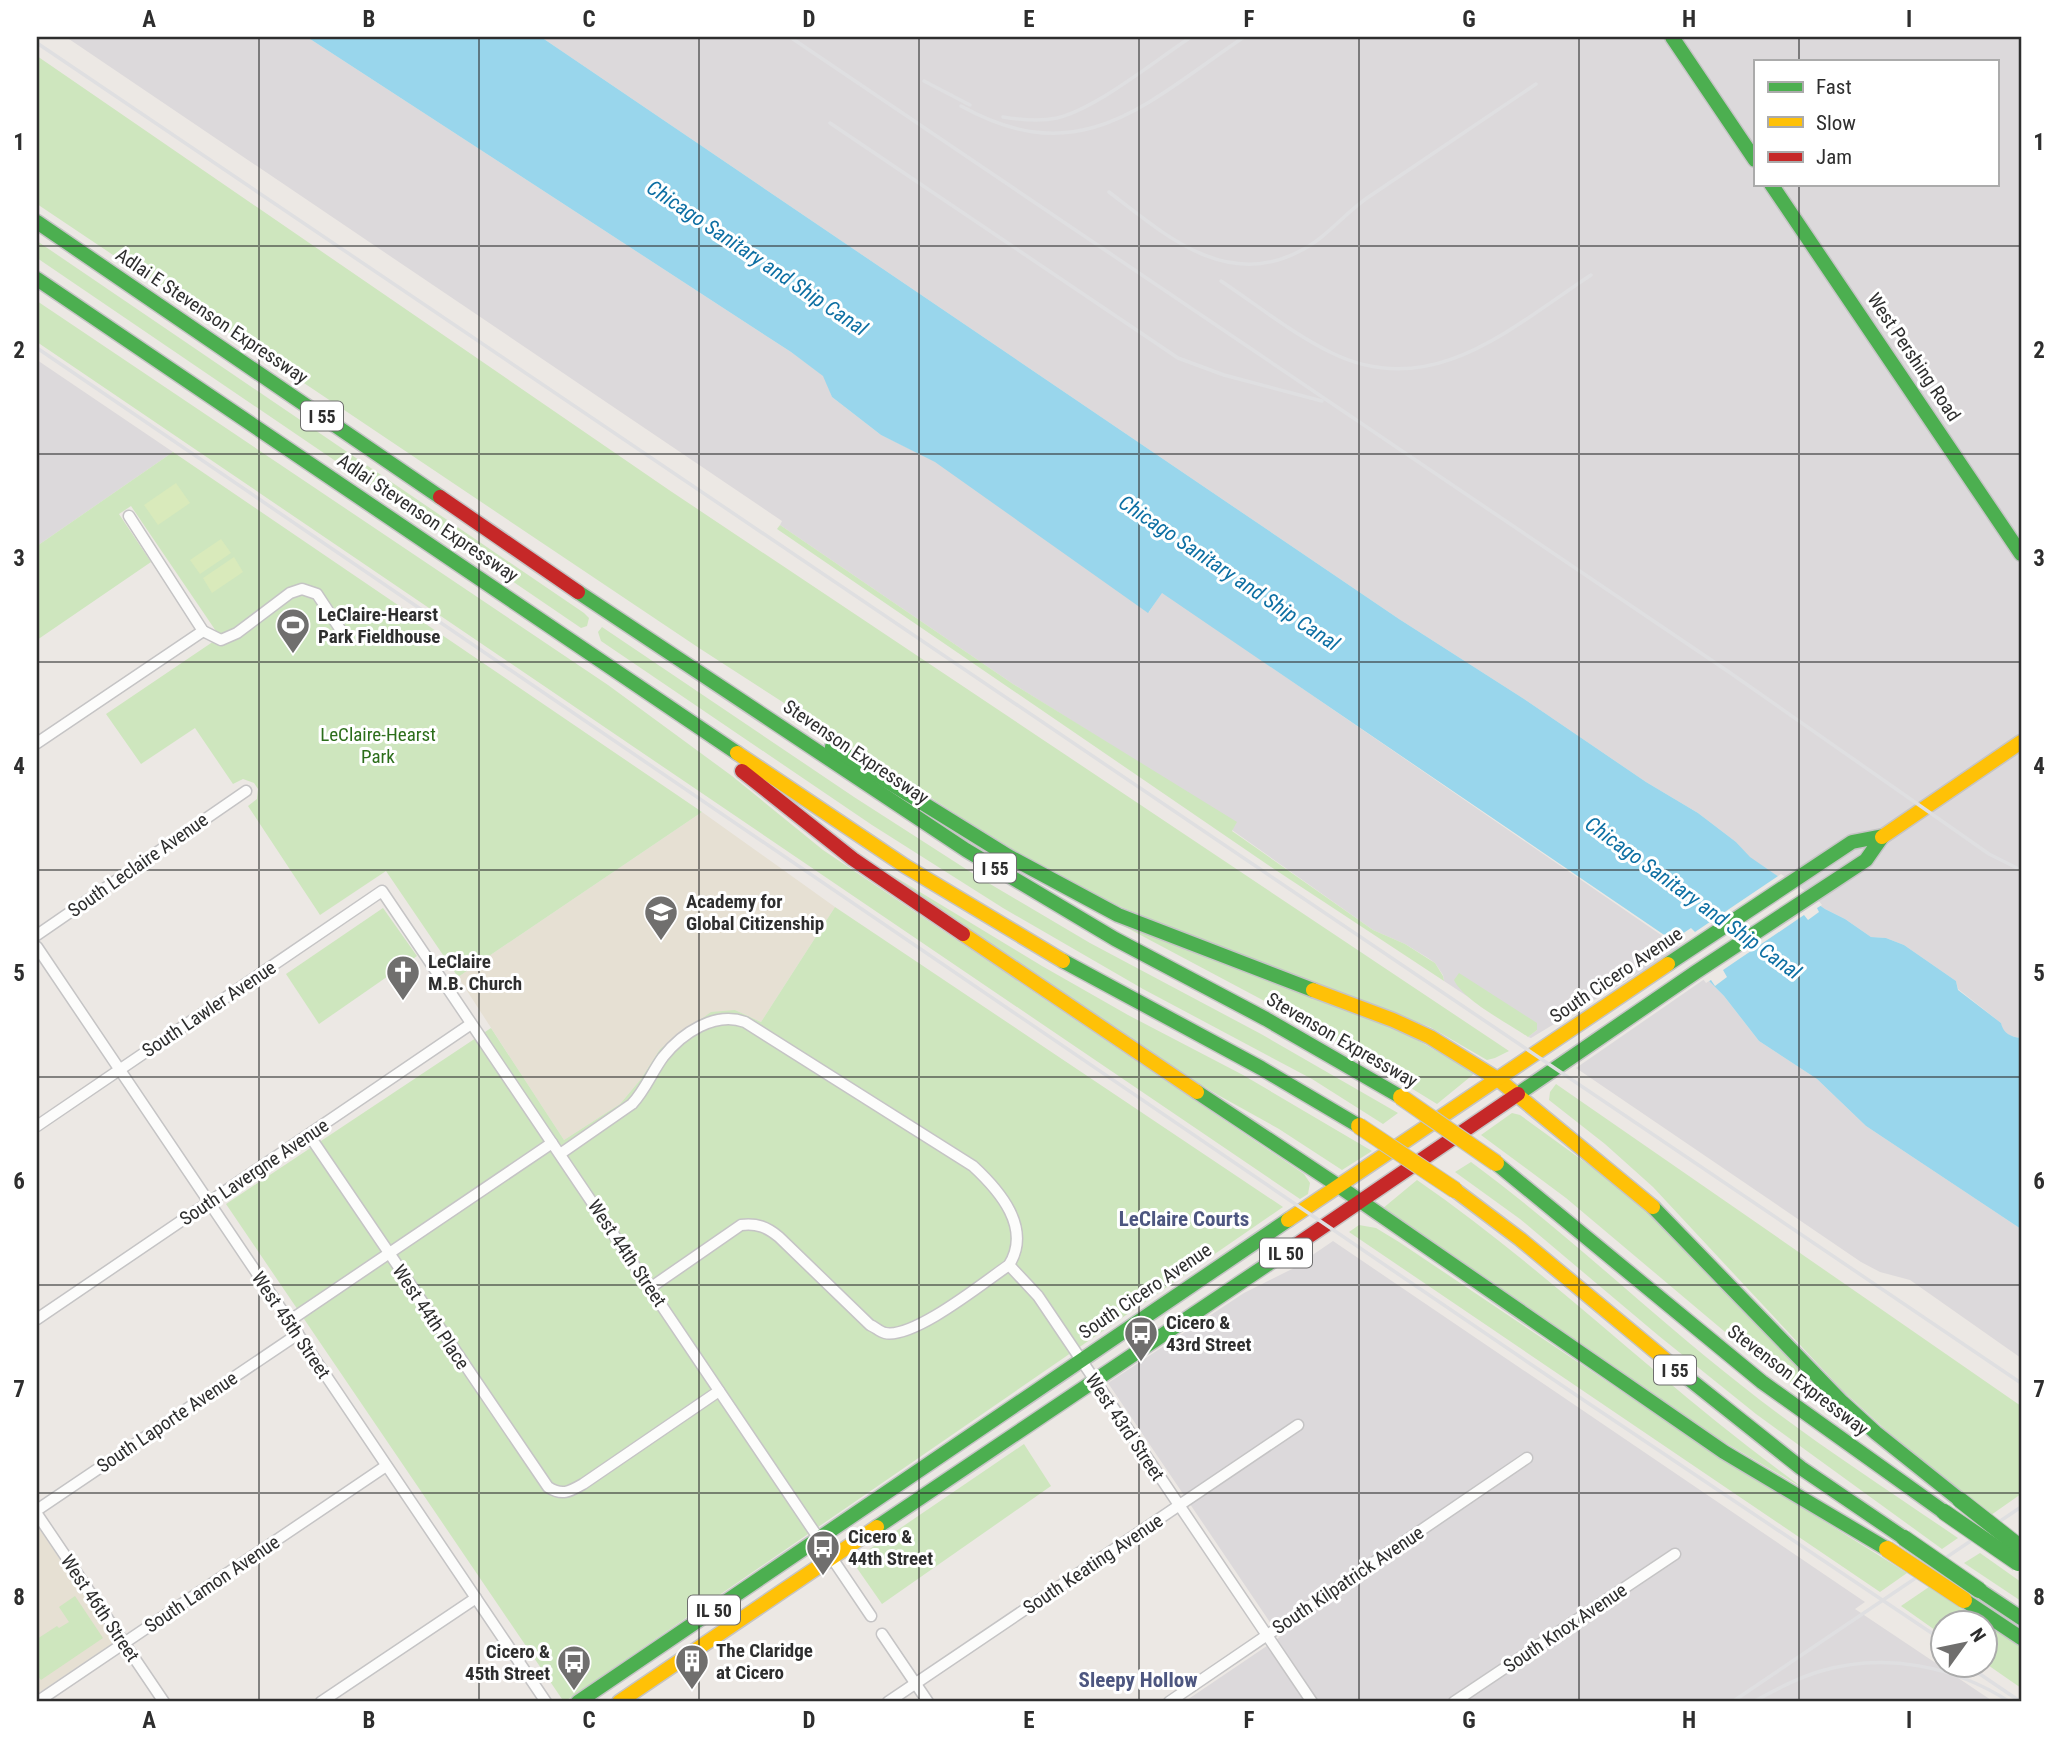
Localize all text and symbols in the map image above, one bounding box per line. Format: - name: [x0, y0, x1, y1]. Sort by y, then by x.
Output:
- text: A: [142, 6, 156, 33]
- text: B: [363, 6, 375, 33]
- text: C: [582, 6, 596, 33]
- text: D: [803, 6, 816, 33]
- text: E: [1023, 6, 1035, 33]
- text: F: [1244, 6, 1255, 33]
- text: G: [1462, 6, 1476, 33]
- text: H: [1682, 6, 1696, 33]
- text: I: [1906, 6, 1912, 33]
- legend: [1754, 60, 1998, 186]
- text: Fast: [1816, 75, 1852, 99]
- text: Slow: [1816, 111, 1856, 135]
- text: 1: [13, 129, 25, 156]
- text: 1: [2033, 129, 2045, 156]
- text: Jam: [1816, 145, 1852, 169]
- water label: Chicago Sanitary and Ship Canal: [642, 175, 872, 341]
- street label: Adlai E Stevenson Expressway: [112, 243, 312, 389]
- street label: West Pershing Road: [1862, 288, 1966, 426]
- text: 2: [13, 337, 25, 364]
- text: 2: [2033, 337, 2045, 364]
- road number: I 55: [301, 402, 343, 430]
- street label: Adlai Stevenson Expressway: [333, 449, 523, 587]
- water label: Chicago Sanitary and Ship Canal: [1114, 490, 1344, 656]
- text: 3: [13, 545, 25, 572]
- text: 3: [2033, 545, 2045, 572]
- place label: LeClaire-Hearst Park Fieldhouse: [318, 603, 440, 648]
- sports icon: LeClaire-Hearst Park Fieldhouse: [274, 606, 312, 655]
- street label: Stevenson Expressway: [779, 695, 933, 809]
- park label: LeClaire-Hearst Park: [320, 723, 436, 768]
- text: 4: [13, 753, 25, 780]
- text: 4: [2033, 753, 2045, 780]
- street label: South Leclaire Avenue: [63, 808, 213, 922]
- water label: Chicago Sanitary and Ship Canal: [1581, 812, 1806, 984]
- road number: I 55: [974, 854, 1016, 882]
- place label: Academy for Global Citizenship: [686, 890, 824, 935]
- school or university icon: Academy for Global Citizenship: [642, 893, 680, 942]
- street label: South Cicero Avenue: [1545, 922, 1687, 1028]
- place label: LeClaire M.B. Church: [428, 950, 522, 995]
- church icon: LeClaire M.B. Church: [384, 953, 422, 1002]
- street label: South Lawler Avenue: [138, 956, 280, 1062]
- text: 5: [13, 960, 25, 987]
- text: 5: [2033, 960, 2045, 987]
- street label: Stevenson Expressway: [1262, 987, 1422, 1093]
- street label: South Lavergne Avenue: [175, 1114, 333, 1230]
- text: 6: [13, 1168, 25, 1195]
- text: 6: [2033, 1168, 2045, 1195]
- street label: West 44th Street: [583, 1195, 671, 1311]
- district label: LeClaire Courts: [1119, 1207, 1249, 1231]
- street label: South Cicero Avenue: [1074, 1238, 1216, 1344]
- road number: IL 50: [1260, 1238, 1312, 1268]
- street label: West 44th Place: [388, 1260, 475, 1374]
- street label: West 45th Street: [247, 1267, 335, 1383]
- place label: Cicero & 43rd Street: [1166, 1311, 1251, 1356]
- bus stop icon: Cicero & 43rd Street: [1122, 1314, 1160, 1363]
- street label: Stevenson Expressway: [1723, 1320, 1873, 1440]
- road number: I 55: [1654, 1356, 1696, 1385]
- street label: South Laporte Avenue: [92, 1366, 242, 1478]
- street label: West 43rd Street: [1081, 1369, 1169, 1485]
- text: 7: [13, 1376, 25, 1403]
- text: 7: [2033, 1376, 2045, 1403]
- street label: South Keating Avenue: [1019, 1509, 1167, 1619]
- street label: South Kilpatrick Avenue: [1268, 1521, 1428, 1639]
- place label: Cicero & 44th Street: [848, 1525, 933, 1570]
- bus stop icon: Cicero & 44th Street: [804, 1528, 842, 1577]
- street label: South Lamon Avenue: [140, 1530, 284, 1638]
- street label: West 46th Street: [56, 1550, 144, 1666]
- street label: South Knox Avenue: [1499, 1578, 1631, 1678]
- text: 8: [13, 1584, 25, 1611]
- text: 8: [2033, 1584, 2045, 1611]
- road number: IL 50: [688, 1596, 740, 1624]
- north arrow: [1928, 1610, 1998, 1680]
- text: N: [1965, 1624, 1991, 1646]
- place label: The Claridge at Cicero: [716, 1639, 813, 1684]
- place label: Cicero & 45th Street: [465, 1640, 550, 1685]
- building icon: The Claridge at Cicero: [673, 1642, 711, 1691]
- bus stop icon: Cicero & 45th Street: [555, 1643, 593, 1692]
- district label: Sleepy Hollow: [1079, 1668, 1197, 1692]
- text: A: [142, 1707, 156, 1734]
- text: B: [363, 1707, 375, 1734]
- text: C: [582, 1707, 596, 1734]
- text: D: [803, 1707, 816, 1734]
- text: E: [1023, 1707, 1035, 1734]
- text: F: [1244, 1707, 1255, 1734]
- text: G: [1462, 1707, 1476, 1734]
- text: H: [1682, 1707, 1696, 1734]
- text: I: [1906, 1707, 1912, 1734]

